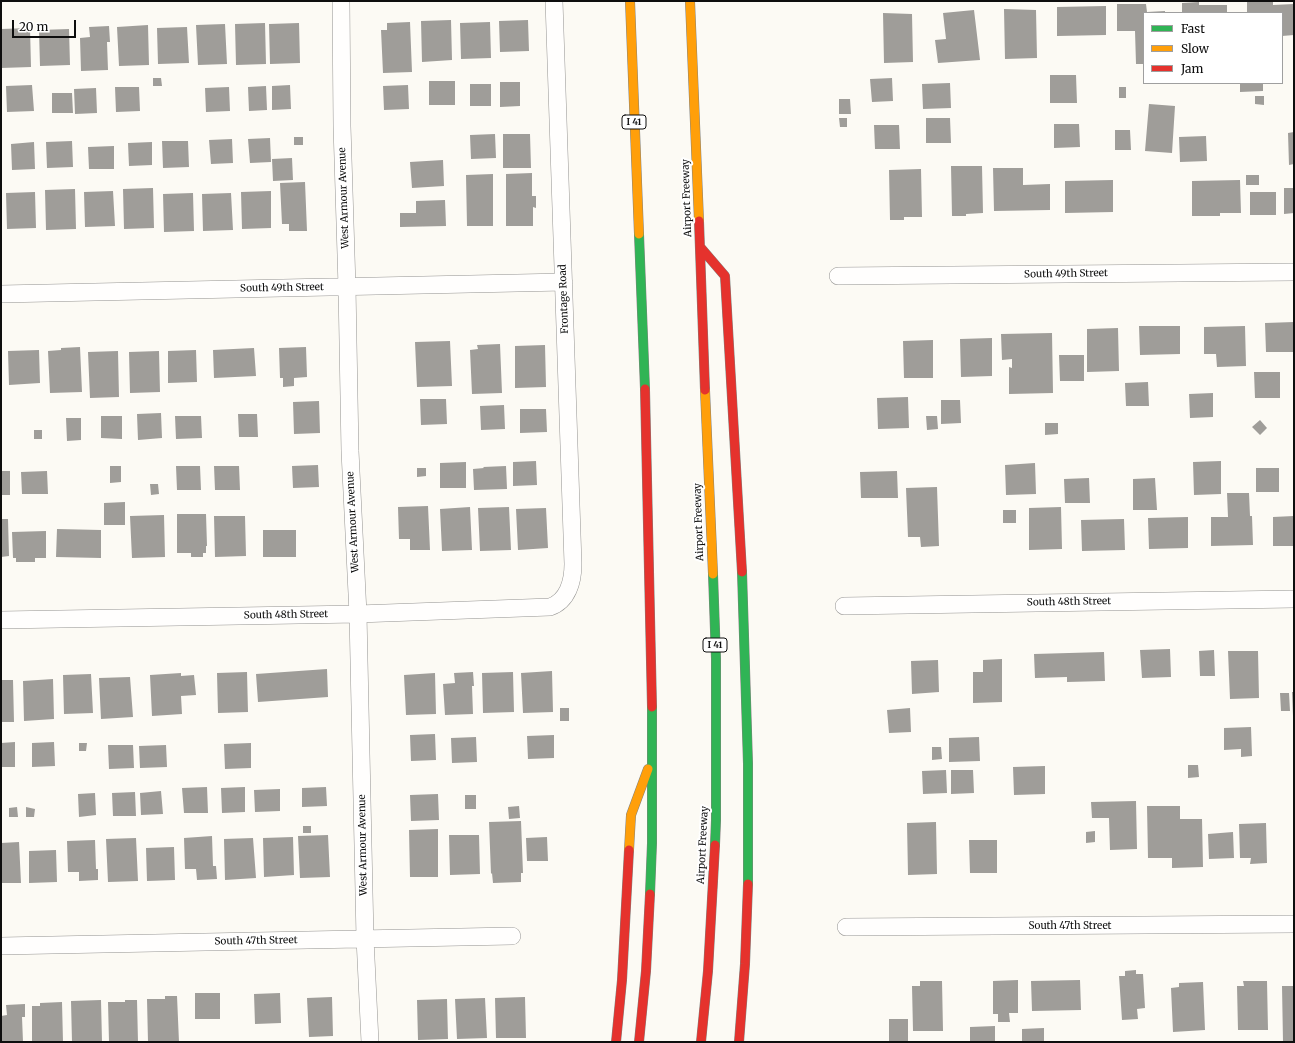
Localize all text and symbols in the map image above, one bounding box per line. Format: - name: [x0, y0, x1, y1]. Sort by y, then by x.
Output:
- scale bar: [14, 12, 78, 38]
- legend: [1143, 12, 1283, 84]
- text: 20 m: [19, 19, 48, 34]
- text: Fast: [1181, 21, 1205, 36]
- text: Slow: [1181, 41, 1209, 56]
- text: Jam: [1181, 61, 1203, 76]
- road number: I 41: [622, 115, 646, 129]
- street label: West Armour Avenue: [336, 147, 352, 249]
- street label: Airport Freeway: [680, 159, 694, 237]
- street label: Frontage Road: [557, 264, 571, 334]
- street label: South 49th Street: [1024, 267, 1108, 281]
- street label: South 49th Street: [240, 281, 324, 295]
- street label: West Armour Avenue: [344, 471, 362, 573]
- street label: Airport Freeway: [692, 483, 706, 561]
- street label: South 48th Street: [1027, 595, 1111, 609]
- street label: South 48th Street: [244, 608, 328, 622]
- road number: I 41: [703, 638, 727, 652]
- street label: West Armour Avenue: [356, 794, 370, 896]
- street label: Airport Freeway: [695, 806, 711, 884]
- street label: South 47th Street: [1028, 920, 1112, 932]
- street label: South 47th Street: [214, 934, 298, 948]

